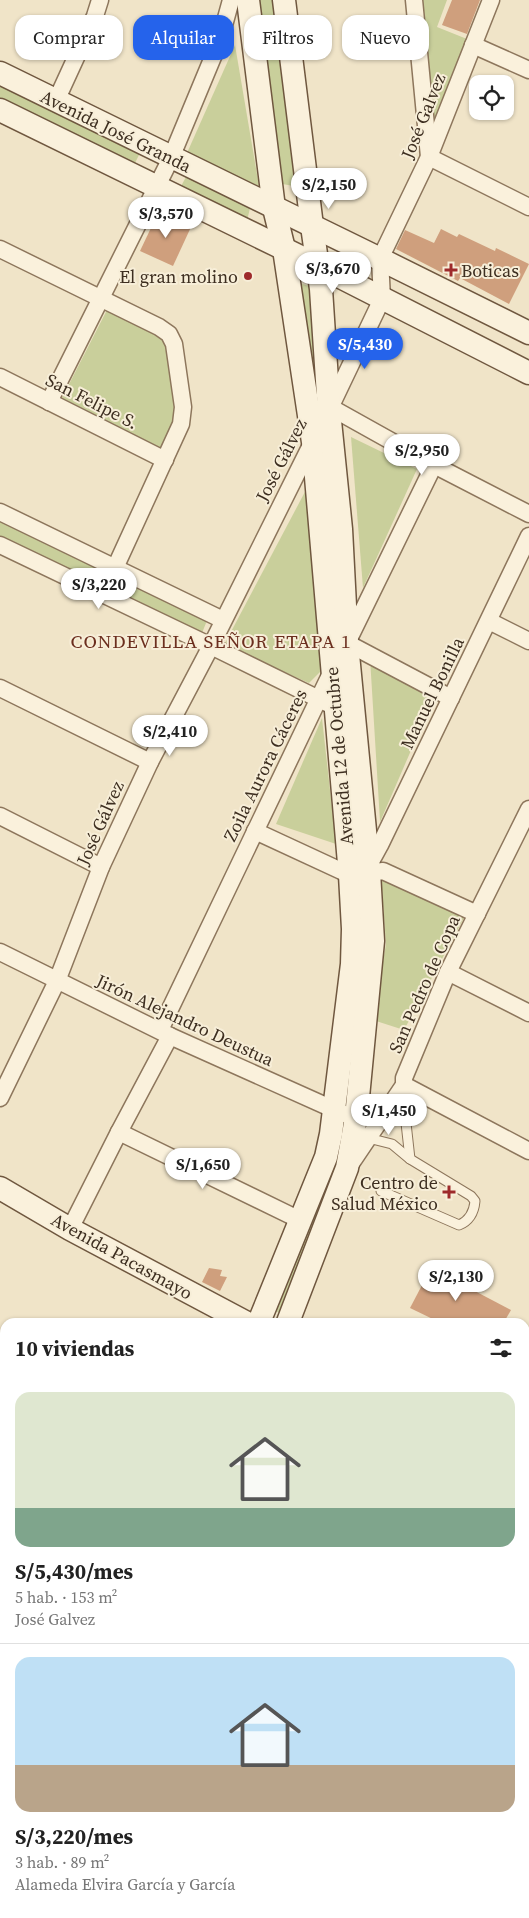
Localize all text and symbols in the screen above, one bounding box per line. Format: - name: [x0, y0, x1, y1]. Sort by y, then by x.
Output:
- chip: Comprar: [15, 15, 123, 60]
- chip: Alquilar: [133, 15, 234, 60]
- chip: Filtros: [244, 15, 332, 60]
- chip: Nuevo: [342, 15, 429, 60]
- street label: José Galvez: [394, 70, 451, 163]
- map controls: [469, 75, 514, 120]
- button: locate: [469, 75, 514, 120]
- street label: Avenida José Granda: [36, 84, 196, 179]
- pin: S/2,150: [283, 168, 375, 210]
- text: S/2,150: [302, 173, 356, 195]
- pin: S/3,570: [120, 196, 212, 239]
- text: S/3,570: [139, 202, 193, 224]
- pin: S/3,670: [287, 252, 379, 294]
- text: S/3,670: [306, 257, 360, 279]
- place label: Boticas: [461, 258, 519, 283]
- place label: El gran molino: [119, 264, 238, 289]
- marker: Boticas: [445, 264, 457, 276]
- marker: El gran molino: [242, 270, 254, 282]
- pin: S/5,430: [319, 328, 411, 370]
- text: S/5,430: [338, 333, 392, 355]
- street label: San Felipe S.: [41, 367, 143, 435]
- street label: José Gálvez: [249, 414, 313, 507]
- pin: S/2,950: [376, 434, 468, 476]
- text: S/2,950: [395, 439, 449, 461]
- pin: S/3,220: [53, 568, 145, 610]
- text: S/3,220: [72, 573, 126, 595]
- district label: CONDEVILLA SEÑOR ETAPA 1: [70, 628, 352, 654]
- street label: Manuel Bonilla: [394, 632, 470, 753]
- street label: Avenida 12 de Octubre: [319, 666, 359, 846]
- street label: Zoila Aurora Cáceres: [217, 684, 313, 845]
- pin: S/2,410: [124, 714, 216, 757]
- text: S/2,410: [143, 720, 197, 742]
- street label: José Gálvez: [70, 777, 130, 870]
- street label: San Pedro de Copa: [382, 910, 466, 1057]
- street label: Jirón Alejandro Deustua: [91, 967, 279, 1073]
- pin: S/1,450: [343, 1094, 435, 1136]
- text: S/1,450: [362, 1099, 416, 1121]
- pin: S/1,650: [157, 1148, 249, 1190]
- text: S/1,650: [176, 1153, 230, 1175]
- place label: Centro de Salud México: [331, 1170, 438, 1216]
- marker: Centro de Salud México: [442, 1185, 456, 1199]
- street label: Avenida Pacasmayo: [47, 1207, 197, 1305]
- pin: S/2,130: [410, 1260, 502, 1302]
- text: S/2,130: [429, 1265, 483, 1287]
- text: 10 viviendas: [15, 1334, 134, 1363]
- icon: filters: [487, 1334, 515, 1362]
- icon: home: [220, 1424, 310, 1514]
- text: S/5,430/mes: [15, 1557, 133, 1586]
- text: 5 hab. · 153 m²: [15, 1586, 117, 1608]
- text: José Galvez: [15, 1608, 95, 1630]
- icon: home: [220, 1690, 310, 1780]
- text: S/3,220/mes: [15, 1822, 133, 1851]
- text: 3 hab. · 89 m²: [15, 1851, 109, 1873]
- text: Alameda Elvira García y García: [15, 1873, 235, 1895]

